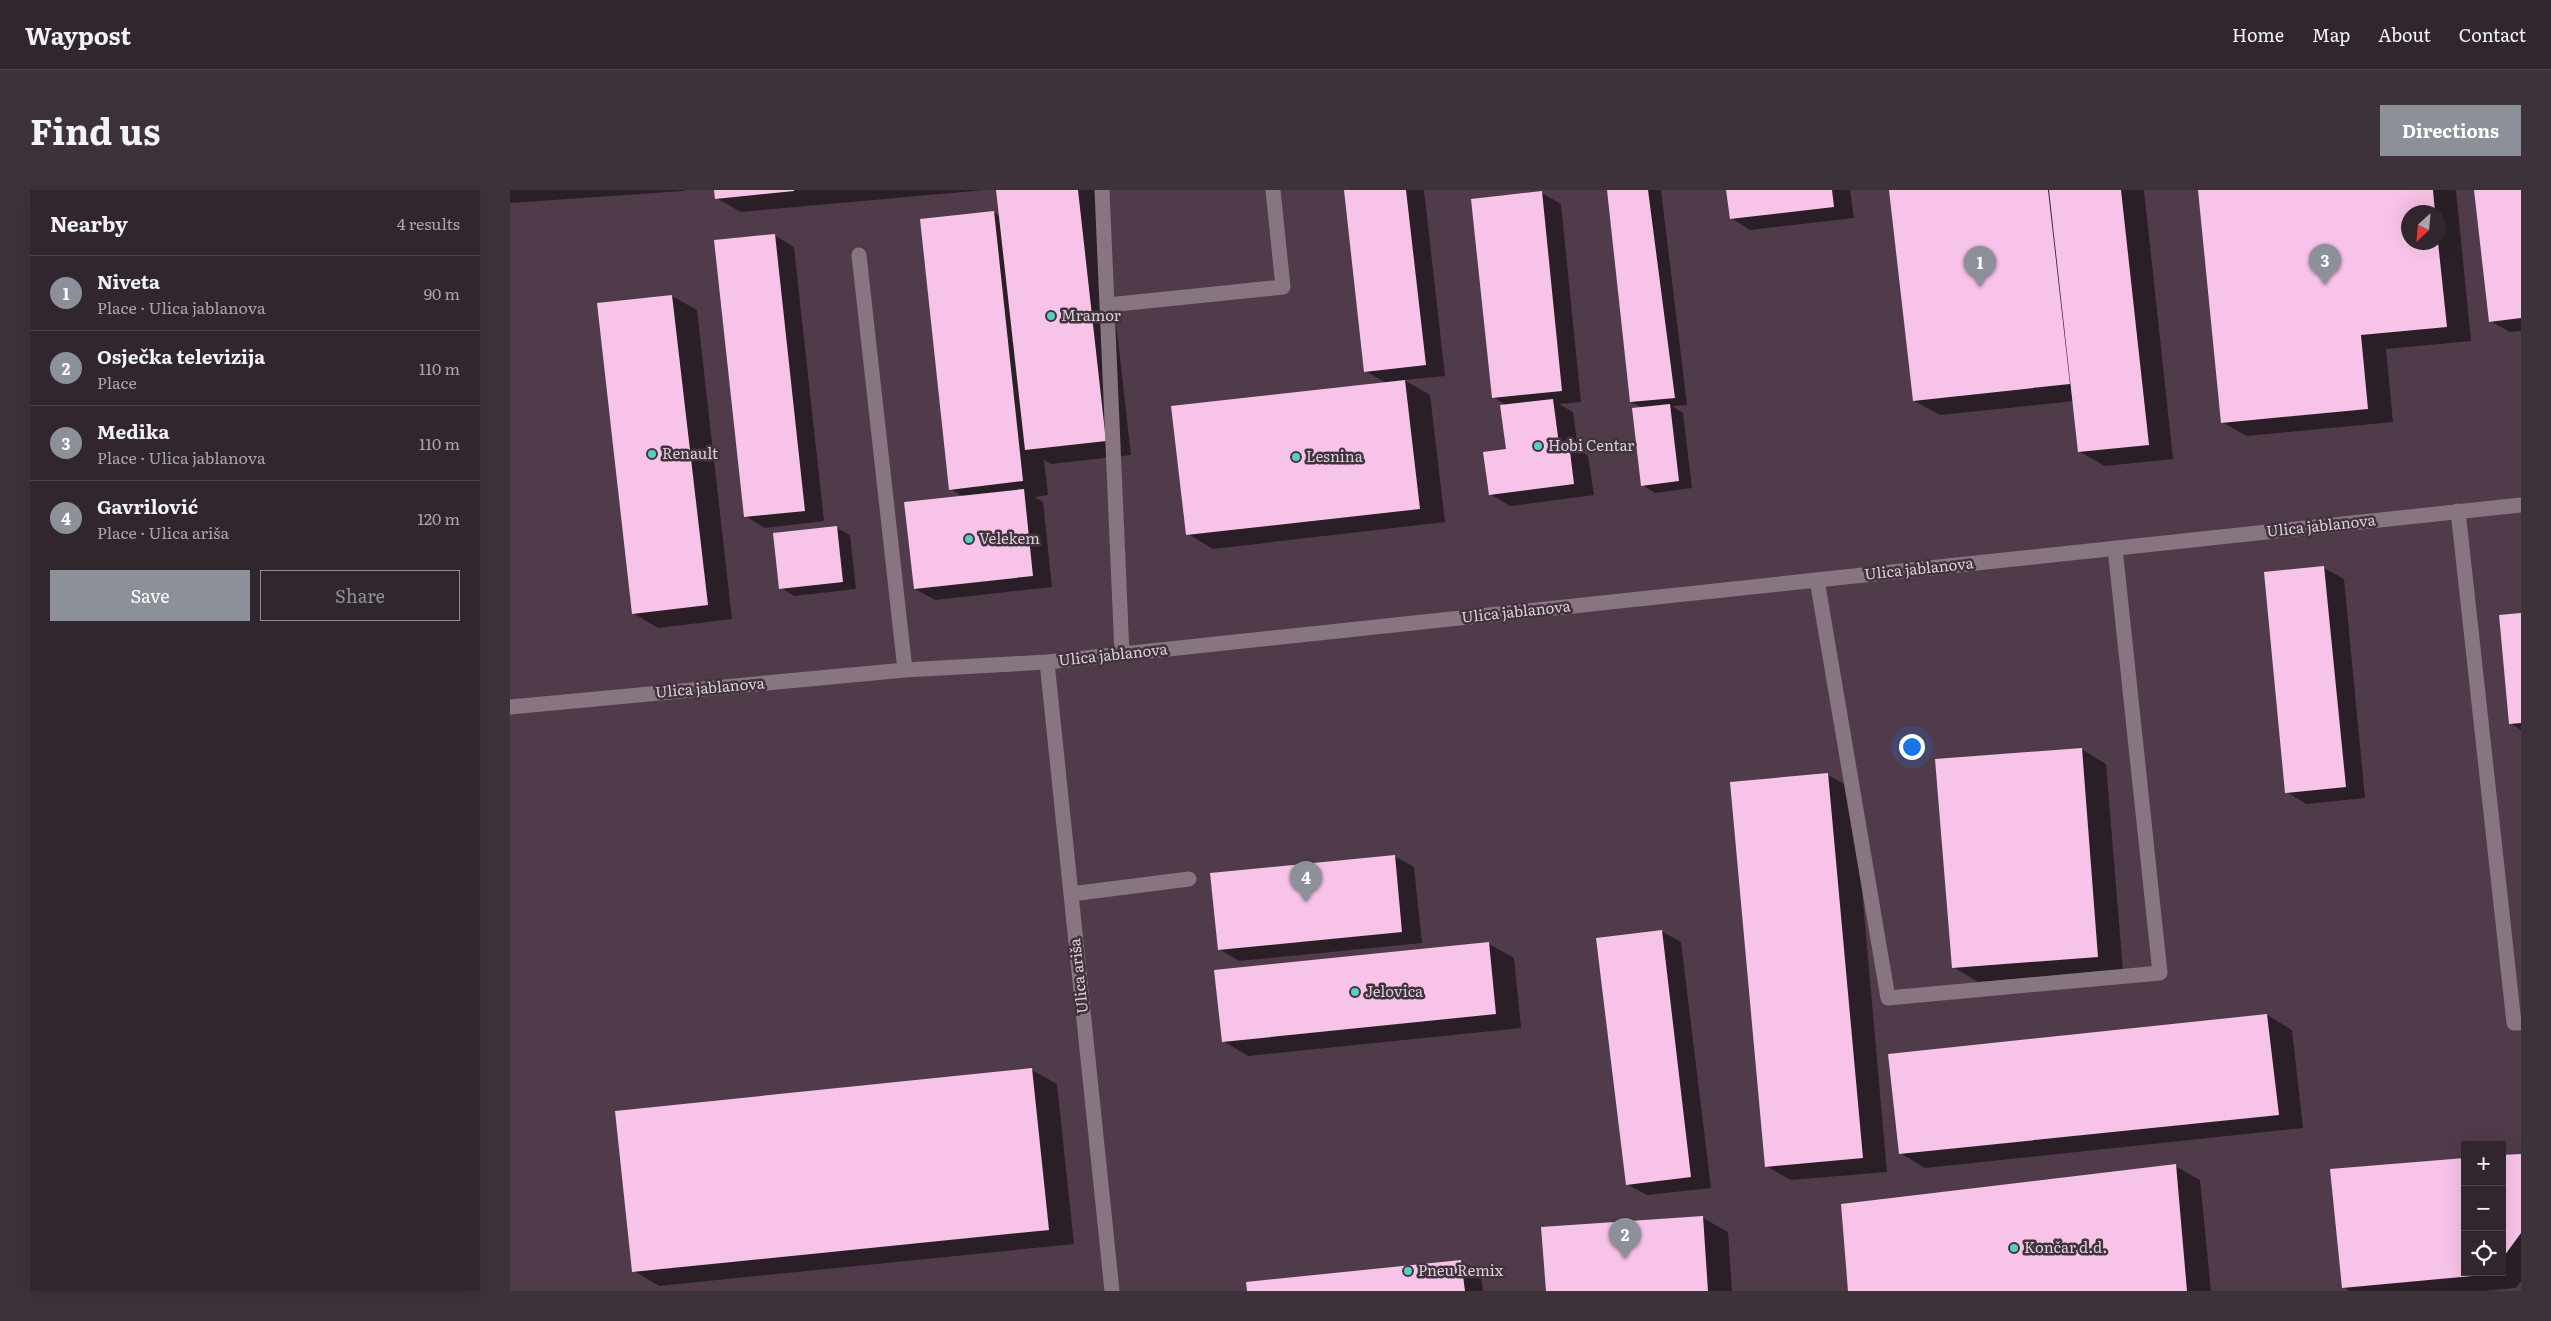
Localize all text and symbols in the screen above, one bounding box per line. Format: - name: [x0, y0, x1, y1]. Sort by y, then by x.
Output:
- text: Waypost: [25, 17, 131, 52]
- text: Home: [2232, 21, 2284, 48]
- text: Map: [2312, 21, 2350, 48]
- text: About: [2378, 21, 2431, 48]
- text: Contact: [2459, 21, 2526, 48]
- text: Find us: [30, 104, 160, 156]
- button: Directions: [2380, 105, 2521, 156]
- north arrow: [2401, 205, 2446, 250]
- text: Nearby: [50, 207, 128, 238]
- text: 4 results: [397, 211, 460, 235]
- pin: 3: [2309, 244, 2341, 285]
- pin: 1: [1964, 246, 1996, 287]
- text: Niveta: [97, 267, 160, 295]
- text: 1: [63, 281, 69, 305]
- text: 90 m: [424, 281, 460, 305]
- text: Place · Ulica jablanova: [97, 295, 266, 319]
- place label: Mramor: [1061, 303, 1121, 326]
- marker: Mramor: [1045, 310, 1057, 322]
- text: Osječka televizija: [97, 342, 265, 370]
- text: 2: [62, 356, 70, 380]
- text: 110 m: [419, 356, 460, 380]
- text: Place: [97, 370, 137, 394]
- text: Medika: [97, 417, 170, 445]
- text: 3: [62, 431, 70, 455]
- text: 110 m: [419, 431, 460, 455]
- place label: Hobi Centar: [1548, 433, 1634, 456]
- marker: Hobi Centar: [1532, 440, 1544, 452]
- place label: Renault: [662, 441, 718, 464]
- place label: Lesnina: [1306, 444, 1364, 467]
- text: Place · Ulica jablanova: [97, 445, 266, 469]
- marker: Renault: [646, 448, 658, 460]
- marker: Lesnina: [1290, 451, 1302, 463]
- text: Gavrilović: [97, 492, 198, 520]
- text: 4: [61, 506, 71, 530]
- text: 120 m: [417, 506, 460, 530]
- street label: Ulica jablanova: [2265, 507, 2378, 542]
- text: Place · Ulica ariša: [97, 520, 229, 544]
- place label: Velekem: [979, 526, 1040, 549]
- marker: Velekem: [963, 533, 975, 545]
- street label: Ulica jablanova: [1863, 550, 1976, 585]
- button: Save: [50, 570, 250, 621]
- button: Share: [260, 570, 460, 621]
- street label: Ulica jablanova: [1460, 593, 1573, 628]
- street label: Ulica jablanova: [1057, 636, 1170, 671]
- street label: Ulica jablanova: [654, 670, 766, 703]
- your location: [1899, 734, 1925, 760]
- pin: 4: [1290, 861, 1322, 902]
- street label: Ulica ariša: [1062, 936, 1093, 1015]
- place label: Jelovica: [1365, 979, 1424, 1002]
- marker: Jelovica: [1349, 986, 1361, 998]
- map controls: [2461, 1141, 2506, 1276]
- button: +: [2461, 1141, 2506, 1186]
- button: −: [2461, 1186, 2506, 1231]
- pin: 2: [1609, 1218, 1641, 1259]
- button: locate: [2461, 1231, 2506, 1276]
- place label: Končar d.d.: [2024, 1235, 2107, 1258]
- marker: Končar d.d.: [2008, 1242, 2020, 1254]
- place label: Pneu Remix: [1418, 1258, 1504, 1281]
- marker: Pneu Remix: [1402, 1265, 1414, 1277]

